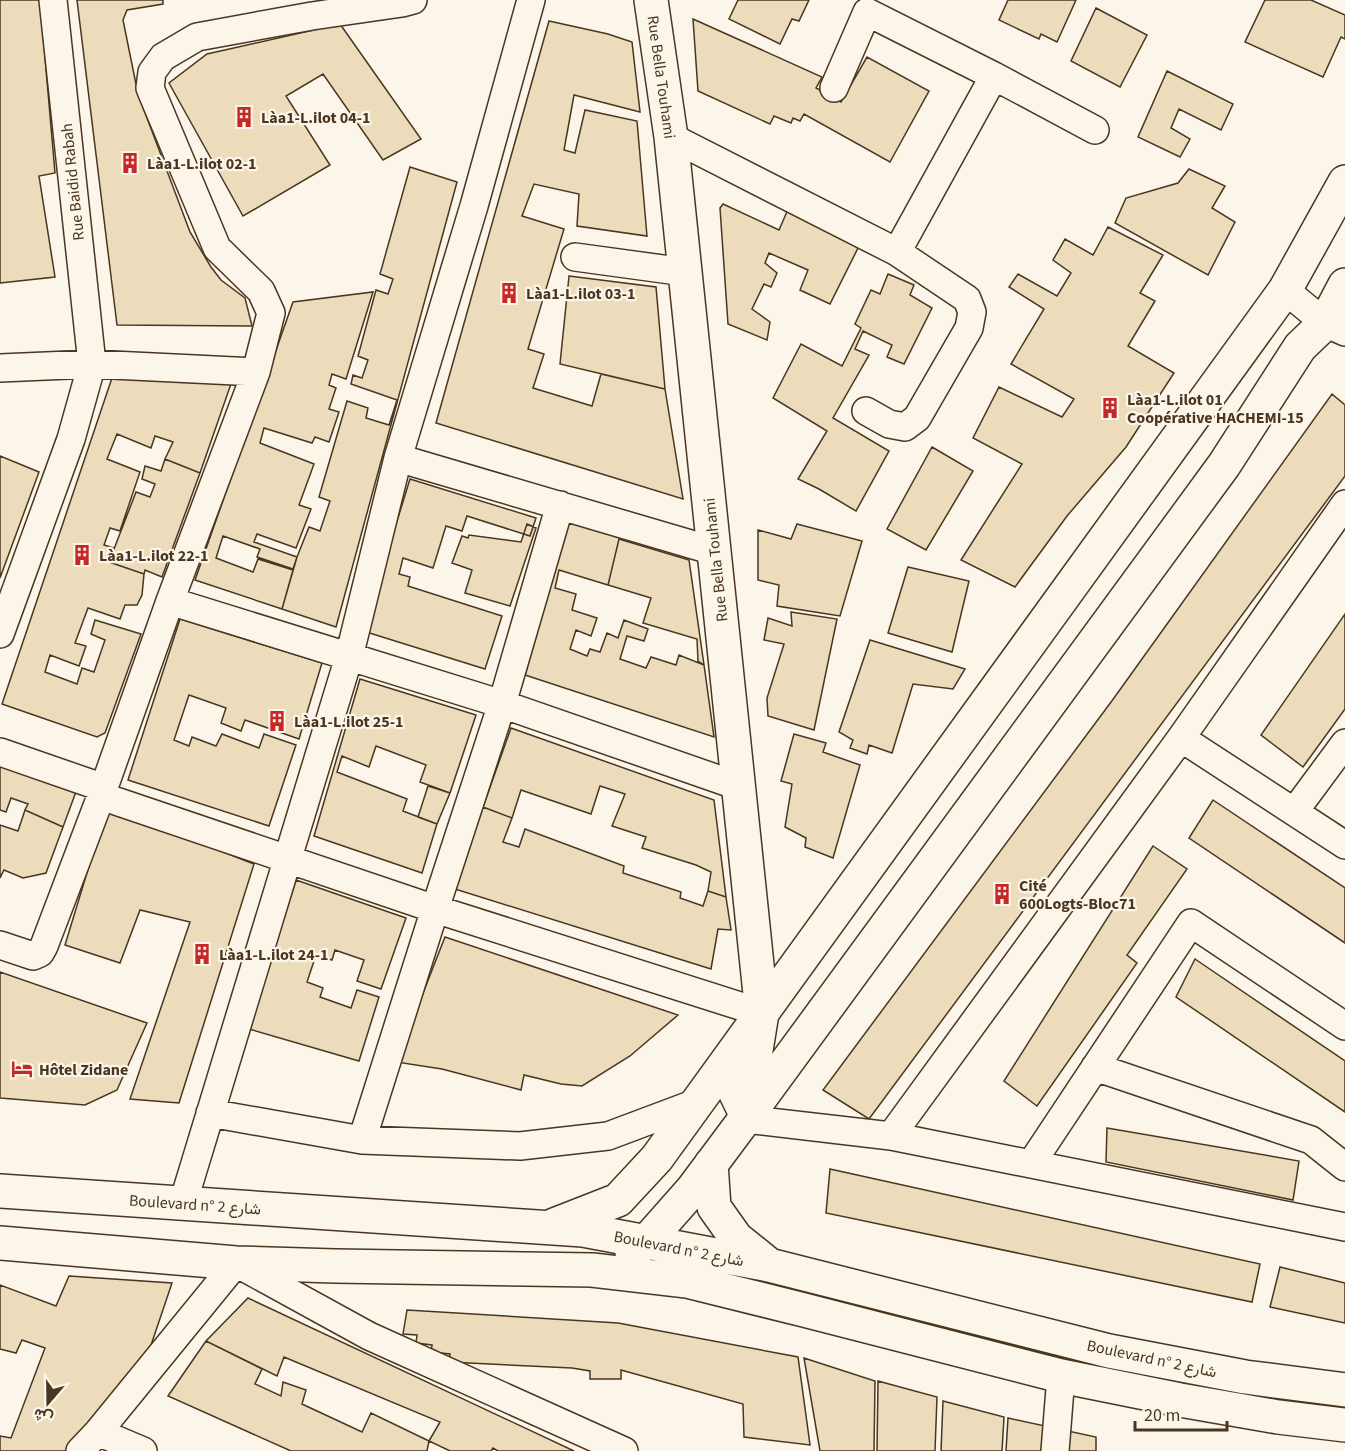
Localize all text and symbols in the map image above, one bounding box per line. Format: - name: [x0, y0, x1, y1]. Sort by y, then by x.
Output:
- street label: Rue Bella Touhami: [641, 14, 681, 140]
- building icon: Làa1-L.ilot 04-1: [232, 105, 256, 129]
- place label: Làa1-L.ilot 04-1: [261, 107, 370, 129]
- street label: Rue Baidid Rabah: [56, 122, 90, 242]
- building icon: Làa1-L.ilot 02-1: [118, 151, 142, 175]
- place label: Làa1-L.ilot 02-1: [147, 153, 256, 175]
- building icon: Làa1-L.ilot 03-1: [497, 281, 521, 305]
- place label: Làa1-L.ilot 03-1: [526, 283, 635, 305]
- place label: Làa1-L.ilot 01 Coopérative HACHEMI-15: [1127, 389, 1304, 429]
- building icon: Làa1-L.ilot 01 Coopérative HACHEMI-15: [1098, 396, 1122, 420]
- street label: Rue Bella Touhami: [699, 497, 733, 623]
- building icon: Làa1-L.ilot 22-1: [70, 543, 94, 567]
- place label: Làa1-L.ilot 22-1: [99, 545, 208, 567]
- building icon: Làa1-L.ilot 25-1: [265, 709, 289, 733]
- place label: Làa1-L.ilot 25-1: [294, 711, 403, 733]
- place label: Cité 600Logts-Bloc71: [1019, 875, 1136, 915]
- building icon: Cité 600Logts-Bloc71: [990, 882, 1014, 906]
- building icon: Làa1-L.ilot 24-1: [190, 942, 214, 966]
- place label: Làa1-L.ilot 24-1: [219, 944, 328, 966]
- hotel icon: Hôtel Zidane: [10, 1057, 34, 1081]
- place label: Hôtel Zidane: [39, 1059, 128, 1081]
- street label: Boulevard n° شارع 2: [128, 1189, 262, 1221]
- street label: Boulevard n° شارع 2: [612, 1226, 746, 1272]
- street label: Boulevard n° شارع 2: [1085, 1334, 1219, 1383]
- north arrow: [18, 1373, 78, 1433]
- scale bar: [1135, 1394, 1226, 1432]
- text: ش: [30, 1403, 56, 1430]
- text: 20 m: [1144, 1403, 1180, 1428]

